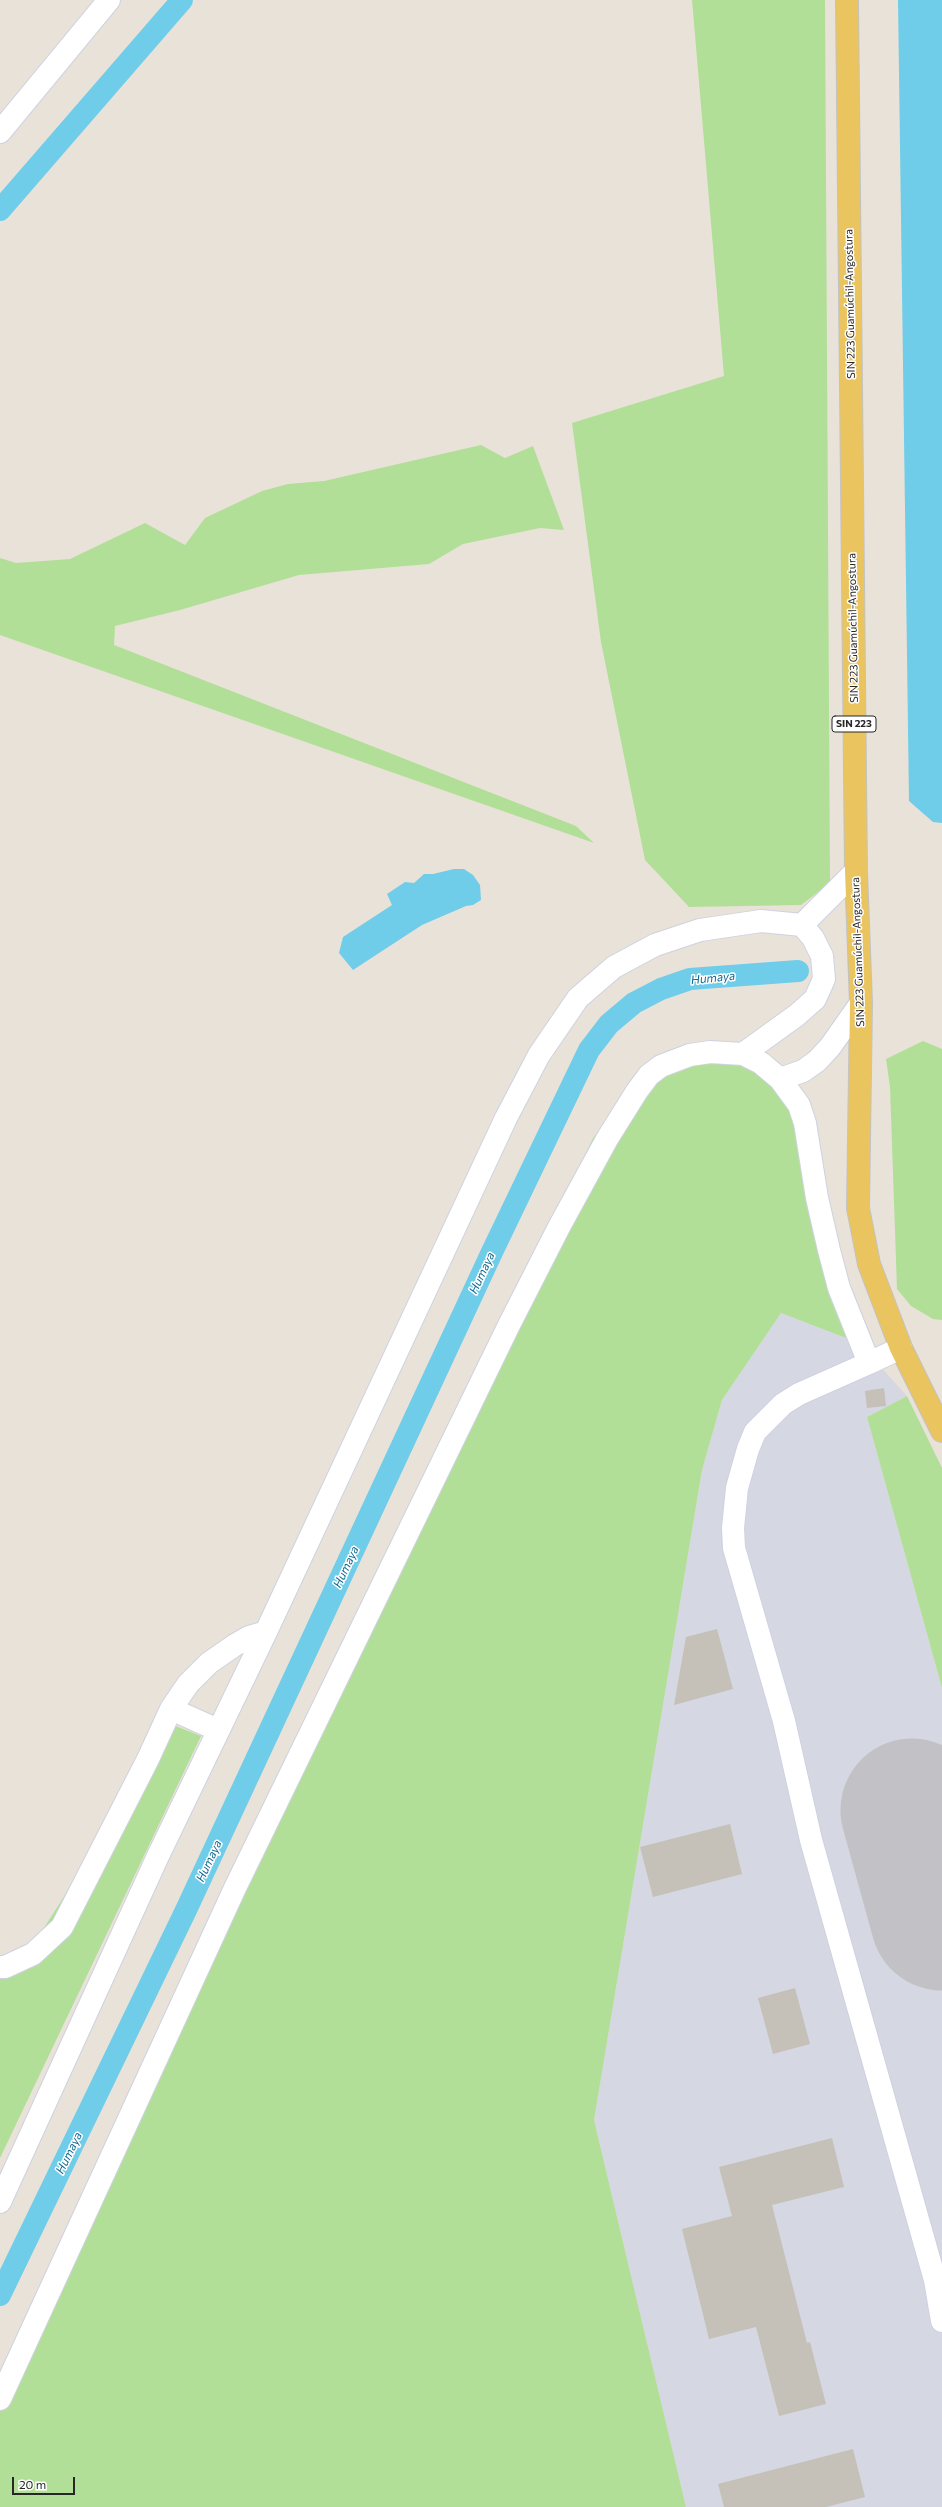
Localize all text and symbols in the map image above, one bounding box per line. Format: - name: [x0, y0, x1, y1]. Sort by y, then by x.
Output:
- street label: SIN 223 Guamúchil-Angostura: [842, 229, 858, 379]
- street label: SIN 223 Guamúchil-Angostura: [845, 553, 861, 703]
- road number: SIN 223: [832, 716, 876, 732]
- street label: SIN 223 Guamúchil-Angostura: [849, 877, 867, 1027]
- water label: Humaya: [690, 969, 736, 987]
- water label: Humaya: [466, 1250, 498, 1296]
- water label: Humaya: [330, 1544, 362, 1590]
- water label: Humaya: [193, 1838, 225, 1884]
- water label: Humaya: [53, 2130, 85, 2176]
- scale bar: [14, 2469, 77, 2495]
- text: 20 m: [19, 2477, 46, 2491]

